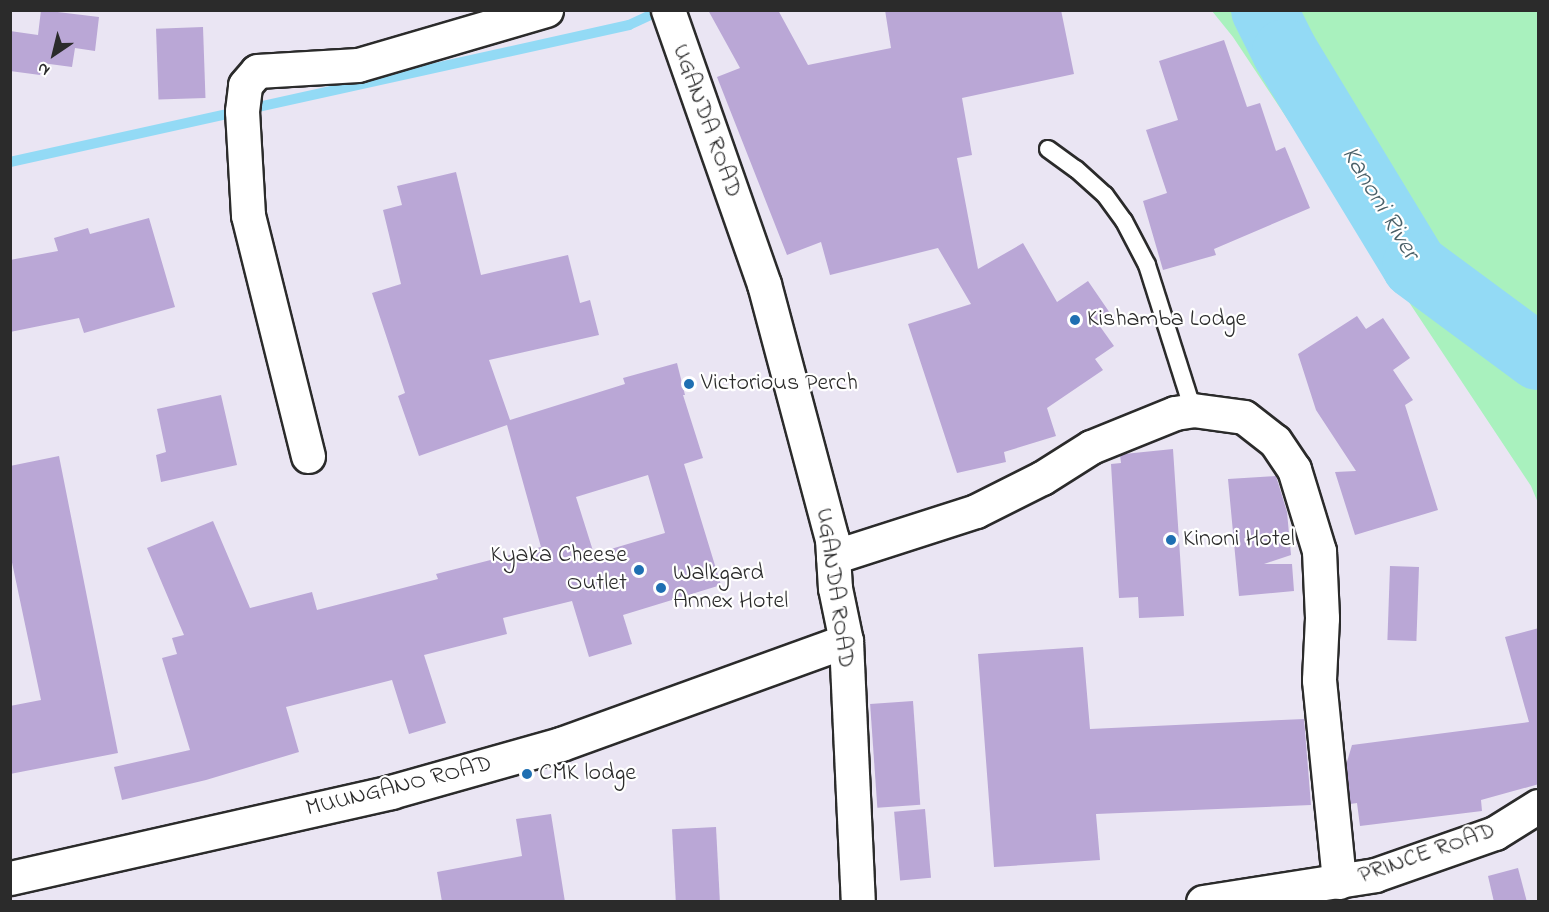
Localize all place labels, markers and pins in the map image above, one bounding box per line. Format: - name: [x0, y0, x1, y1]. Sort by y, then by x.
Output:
- place label: Kishamba Lodge: [1087, 306, 1246, 334]
- marker: Kishamba Lodge: [1068, 313, 1082, 327]
- place label: Victorious Perch: [701, 370, 858, 398]
- marker: Victorious Perch: [682, 377, 696, 391]
- place label: Kinoni Hotel: [1183, 526, 1295, 554]
- marker: Kinoni Hotel: [1164, 533, 1178, 547]
- place label: Kyaka Cheese Outlet: [491, 542, 627, 598]
- place label: Walkgard Annex Hotel: [673, 560, 788, 616]
- marker: Kyaka Cheese Outlet: [632, 563, 646, 577]
- marker: Walkgard Annex Hotel: [654, 581, 668, 595]
- place label: CMK lodge: [539, 760, 636, 788]
- marker: CMK lodge: [520, 767, 534, 781]

